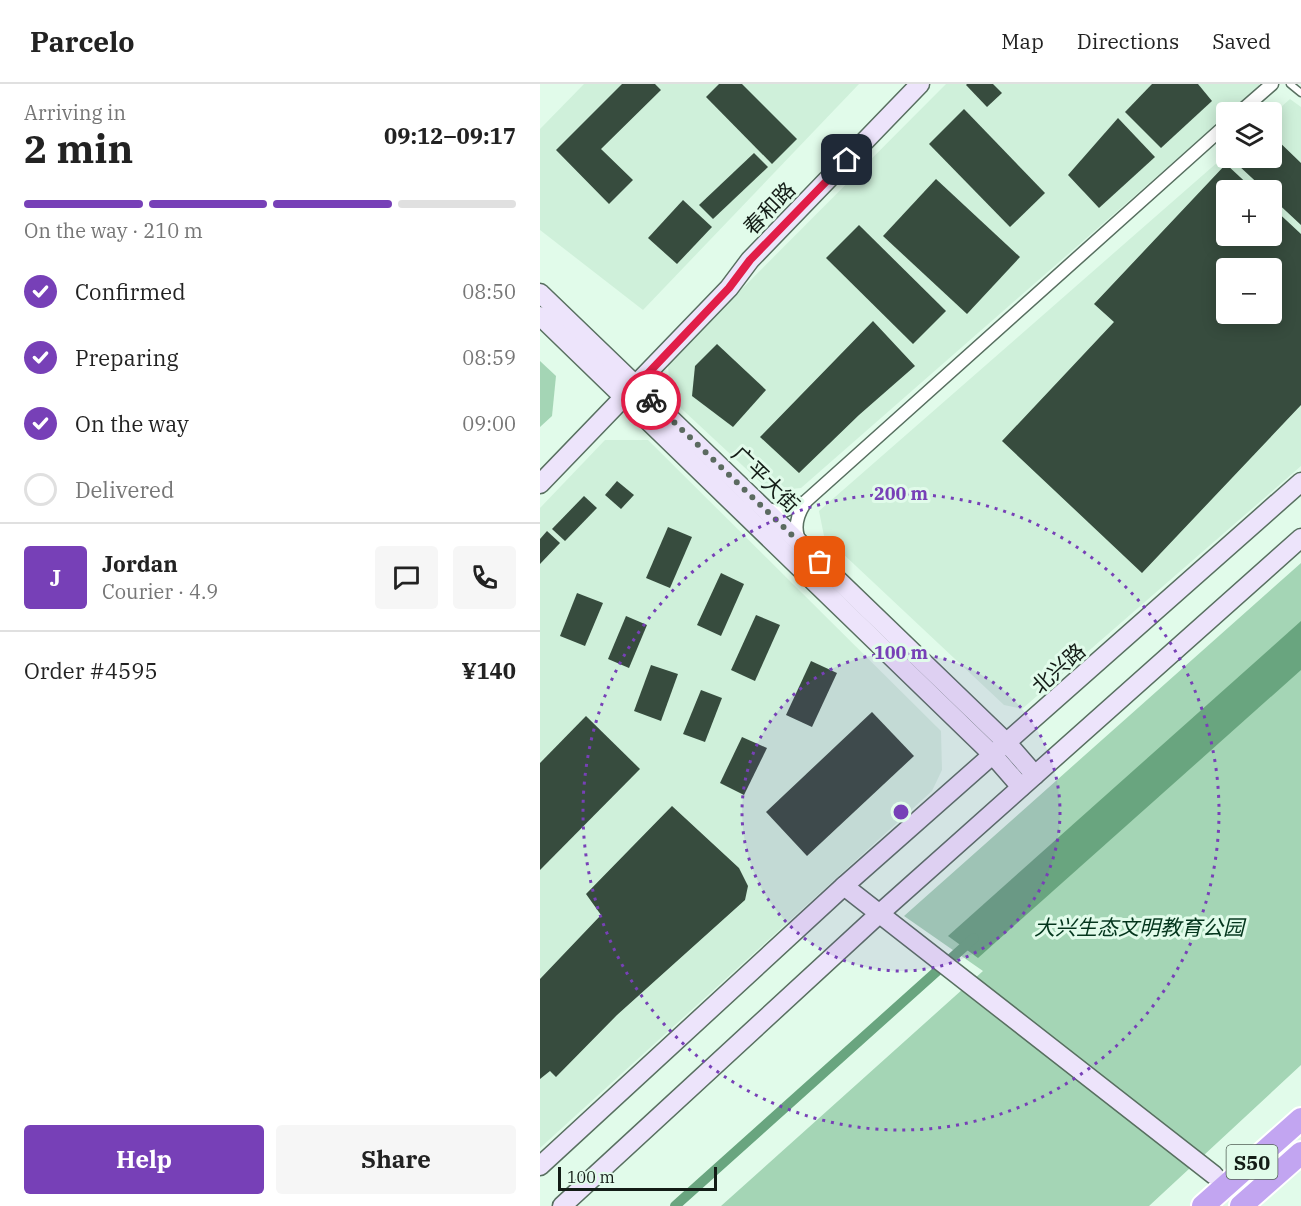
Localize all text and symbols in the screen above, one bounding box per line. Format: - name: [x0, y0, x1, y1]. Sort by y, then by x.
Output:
- text: Parcelo: [30, 23, 135, 60]
- text: Map: [1001, 27, 1044, 55]
- text: Directions: [1077, 27, 1179, 55]
- text: Saved: [1212, 27, 1271, 55]
- text: Arriving in: [24, 99, 126, 126]
- map controls: [1216, 102, 1282, 324]
- button: layers: [1216, 102, 1282, 168]
- text: 09:12–09:17: [384, 121, 516, 150]
- text: 2 min: [24, 123, 133, 174]
- pin: [821, 134, 872, 185]
- icon: home: [830, 143, 863, 176]
- street label: 春和路: [737, 176, 801, 240]
- button: +: [1216, 180, 1282, 246]
- text: On the way · 210 m: [24, 217, 203, 244]
- button: −: [1216, 258, 1282, 324]
- icon: check: [24, 275, 57, 308]
- text: Confirmed: [75, 277, 186, 306]
- text: 08:50: [462, 278, 516, 305]
- icon: check: [24, 341, 57, 374]
- text: Preparing: [75, 343, 179, 372]
- text: 08:59: [462, 344, 516, 371]
- courier: [621, 370, 681, 430]
- icon: bike: [635, 384, 668, 417]
- icon: check: [24, 407, 57, 440]
- text: On the way: [75, 409, 189, 438]
- text: 09:00: [462, 410, 516, 437]
- street label: 广平大街: [726, 440, 806, 518]
- text: Delivered: [75, 475, 174, 504]
- text: 200 m: [874, 482, 929, 505]
- pin: [794, 536, 845, 587]
- icon: bag: [803, 545, 836, 578]
- button: chat: [375, 546, 438, 609]
- button: phone: [453, 546, 516, 609]
- text: Jordan: [102, 549, 178, 578]
- text: J: [50, 563, 61, 592]
- text: Courier · 4.9: [102, 578, 218, 605]
- street label: 北兴路: [1025, 637, 1091, 699]
- text: 100 m: [874, 641, 929, 664]
- text: Order #4595: [24, 656, 158, 685]
- text: ¥140: [461, 656, 516, 685]
- centre of rings: [891, 802, 911, 822]
- park label: 大兴生态文明教育公园: [1034, 913, 1247, 941]
- button: Help: [24, 1125, 264, 1194]
- button: Share: [276, 1125, 516, 1194]
- road number: S50: [1226, 1145, 1278, 1179]
- scale bar: [558, 1164, 717, 1192]
- text: 100 m: [567, 1167, 615, 1187]

